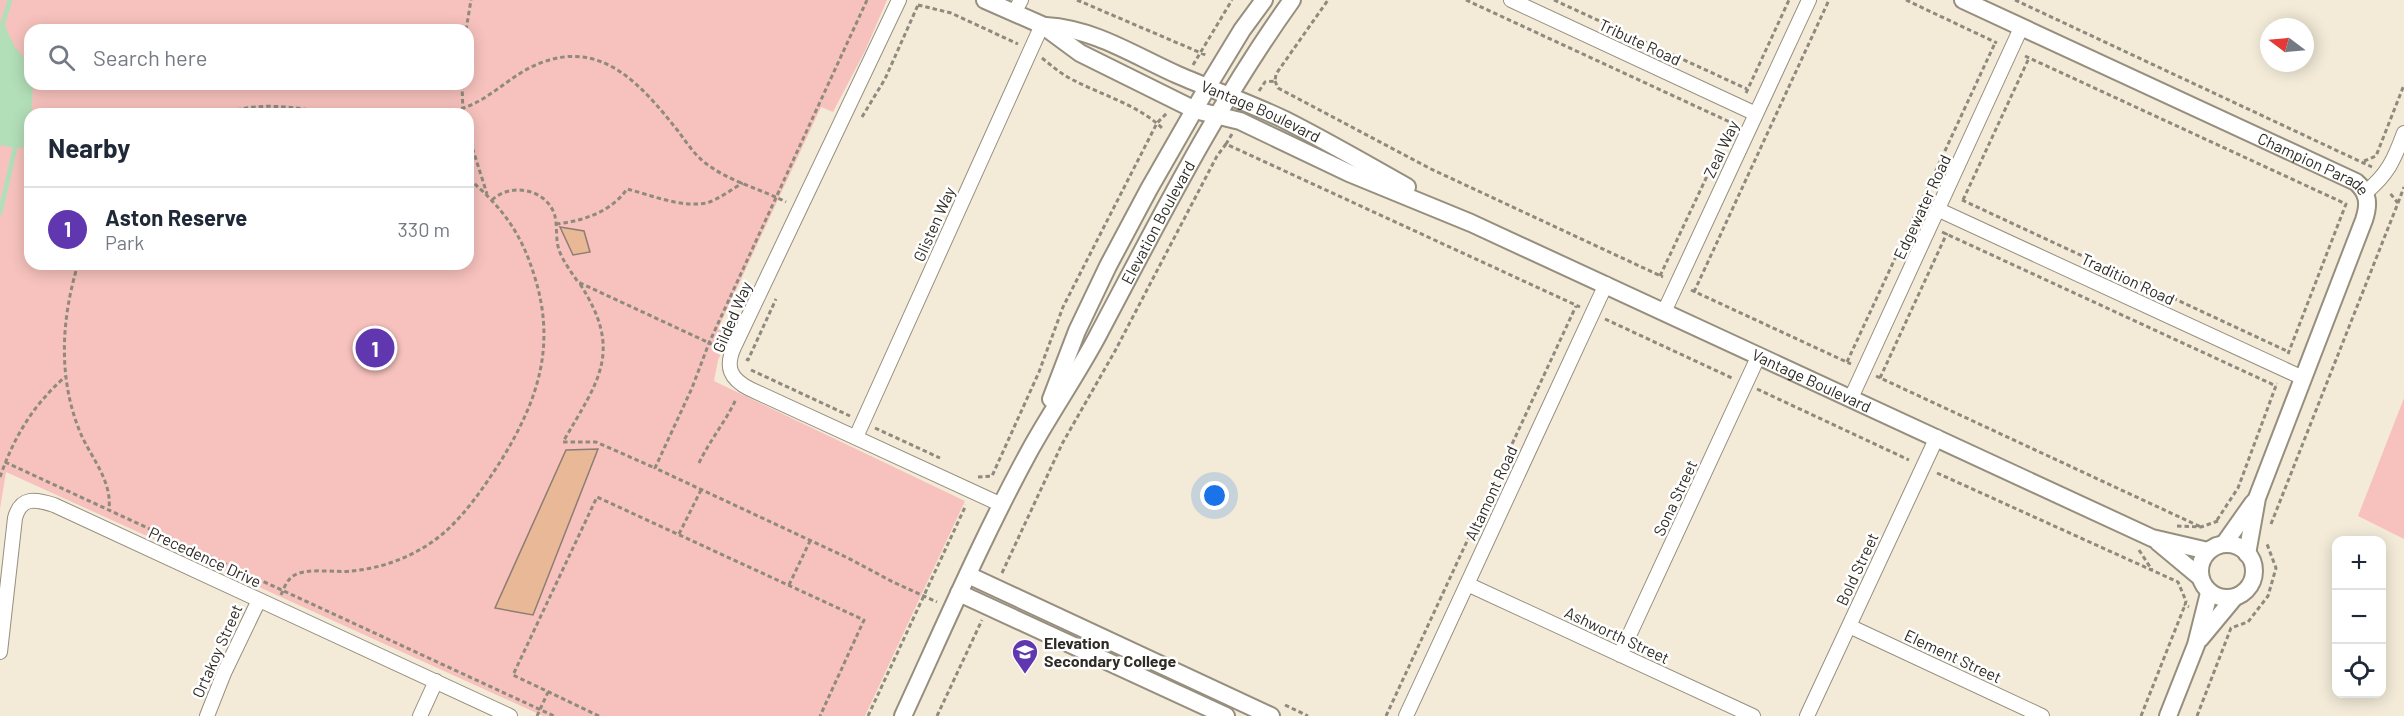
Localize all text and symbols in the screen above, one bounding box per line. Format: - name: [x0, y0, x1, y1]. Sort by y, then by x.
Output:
- street label: Tribute Road: [1596, 14, 1684, 69]
- north arrow: [2260, 18, 2314, 72]
- search box: [24, 24, 474, 90]
- icon: search: [45, 41, 78, 74]
- text: Search here: [93, 44, 207, 70]
- street label: Vantage Boulevard: [1198, 76, 1324, 146]
- street label: Zeal Way: [1699, 117, 1742, 180]
- street label: Champion Parade: [2255, 128, 2374, 198]
- text: Nearby: [48, 132, 130, 163]
- street label: Edgewater Road: [1889, 151, 1954, 262]
- street label: Elevation Boulevard: [1117, 157, 1198, 287]
- street label: Glisten Way: [909, 183, 959, 264]
- text: Aston Reserve: [105, 204, 247, 230]
- text: 1: [64, 217, 71, 241]
- text: 330 m: [398, 217, 450, 241]
- text: Park: [105, 230, 144, 254]
- street label: Tradition Road: [2078, 249, 2178, 308]
- street label: Gilded Way: [708, 278, 755, 355]
- pin: 1: [356, 326, 394, 370]
- street label: Vantage Boulevard: [1749, 344, 1874, 416]
- street label: Altamont Road: [1460, 442, 1521, 543]
- street label: Sona Street: [1649, 457, 1700, 539]
- your location: [1200, 481, 1229, 510]
- street label: Precedence Drive: [146, 522, 264, 591]
- street label: Bold Street: [1831, 529, 1882, 608]
- map controls: [2332, 536, 2386, 698]
- button: +: [2332, 536, 2386, 590]
- button: −: [2332, 590, 2386, 644]
- street label: Ortakoy Street: [187, 601, 246, 701]
- street label: Ashworth Street: [1562, 602, 1673, 667]
- street label: Element Street: [1902, 625, 2005, 686]
- place label: Elevation Secondary College: [1044, 633, 1177, 670]
- school or university icon: Elevation Secondary College: [1010, 637, 1040, 675]
- button: locate: [2332, 644, 2386, 698]

